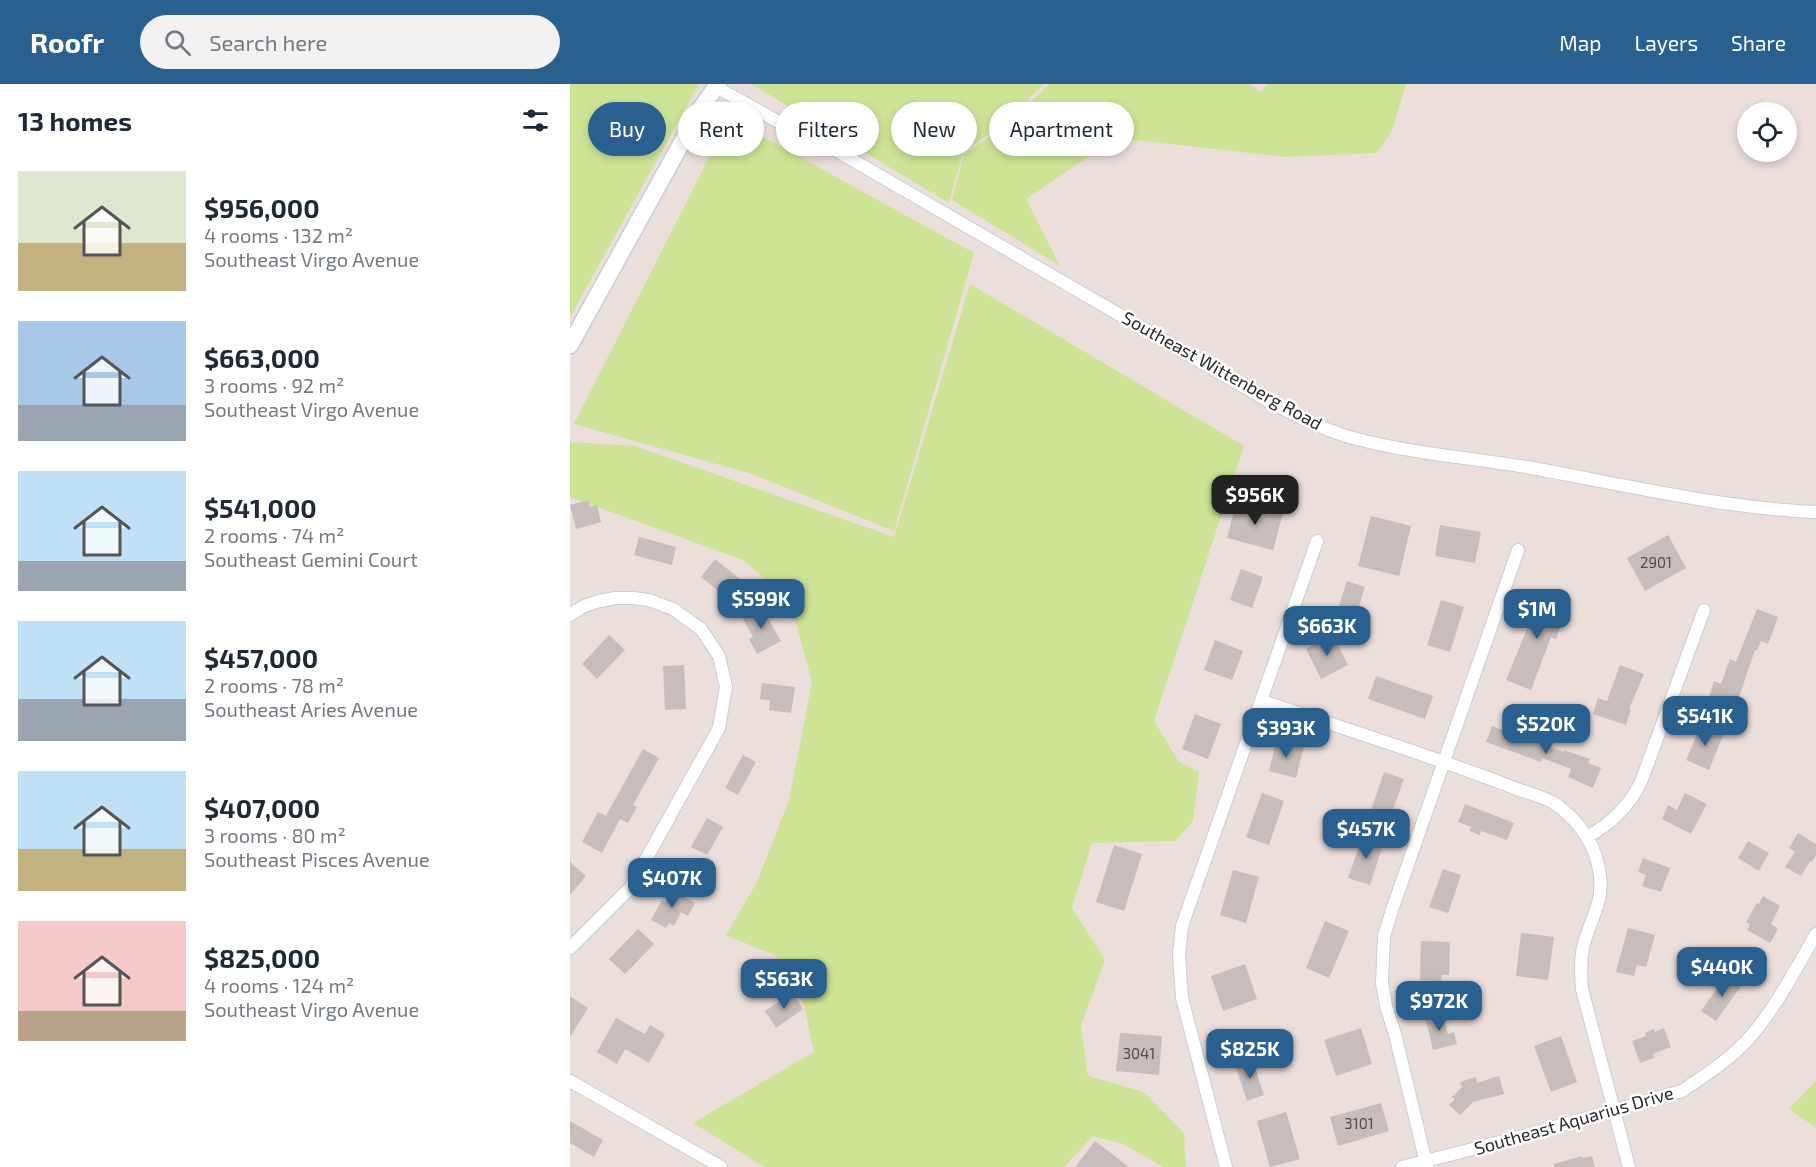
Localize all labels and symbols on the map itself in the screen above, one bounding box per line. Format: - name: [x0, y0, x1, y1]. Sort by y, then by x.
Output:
- street label: Southeast Wittenberg Road: [1119, 306, 1326, 434]
- pin: $956K: [1213, 475, 1297, 526]
- house number: 2901: [1640, 553, 1672, 571]
- pin: $599K: [719, 579, 803, 630]
- pin: $1M: [1508, 589, 1566, 640]
- pin: $663K: [1285, 606, 1369, 657]
- pin: $541K: [1663, 696, 1747, 747]
- pin: $520K: [1504, 704, 1588, 755]
- pin: $393K: [1244, 708, 1328, 759]
- pin: $457K: [1324, 809, 1408, 860]
- pin: $407K: [630, 858, 714, 909]
- pin: $440K: [1680, 947, 1764, 998]
- pin: $563K: [742, 959, 826, 1010]
- pin: $972K: [1397, 981, 1481, 1032]
- pin: $825K: [1208, 1029, 1292, 1080]
- house number: 3041: [1123, 1044, 1155, 1062]
- street label: Southeast Aquarius Drive: [1471, 1081, 1676, 1159]
- house number: 3101: [1344, 1114, 1374, 1132]

